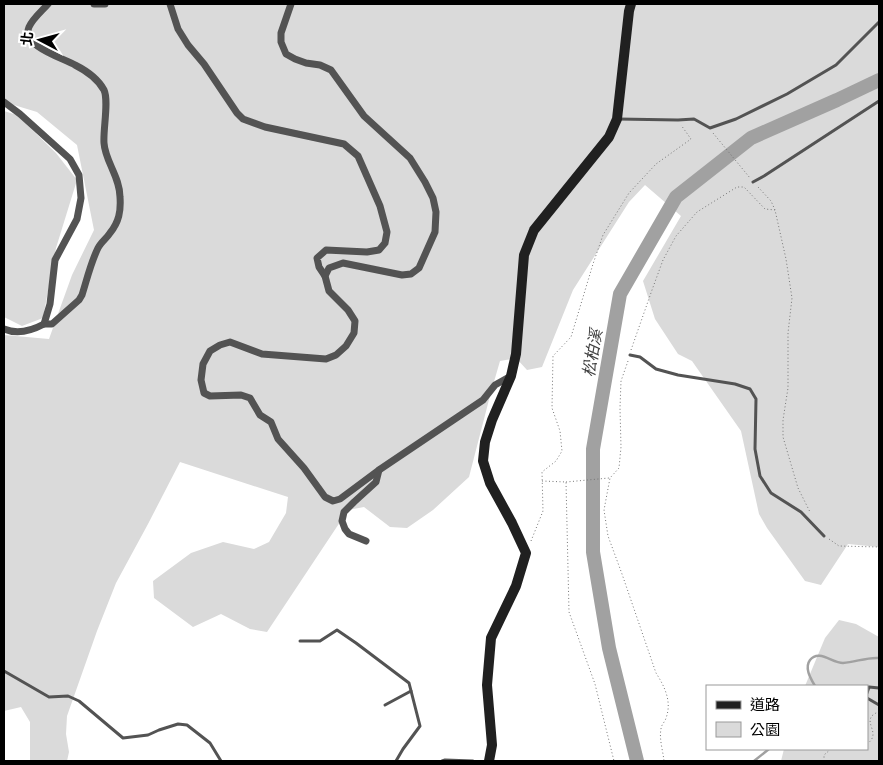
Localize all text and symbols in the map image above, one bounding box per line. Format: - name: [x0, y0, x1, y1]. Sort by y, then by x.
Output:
- north arrow: [15, 15, 65, 65]
- text: 北: [18, 31, 36, 46]
- water label: 松柏溪: [579, 326, 606, 378]
- legend: [706, 685, 868, 750]
- text: 道路: [750, 696, 780, 714]
- text: 公園: [750, 721, 780, 739]

